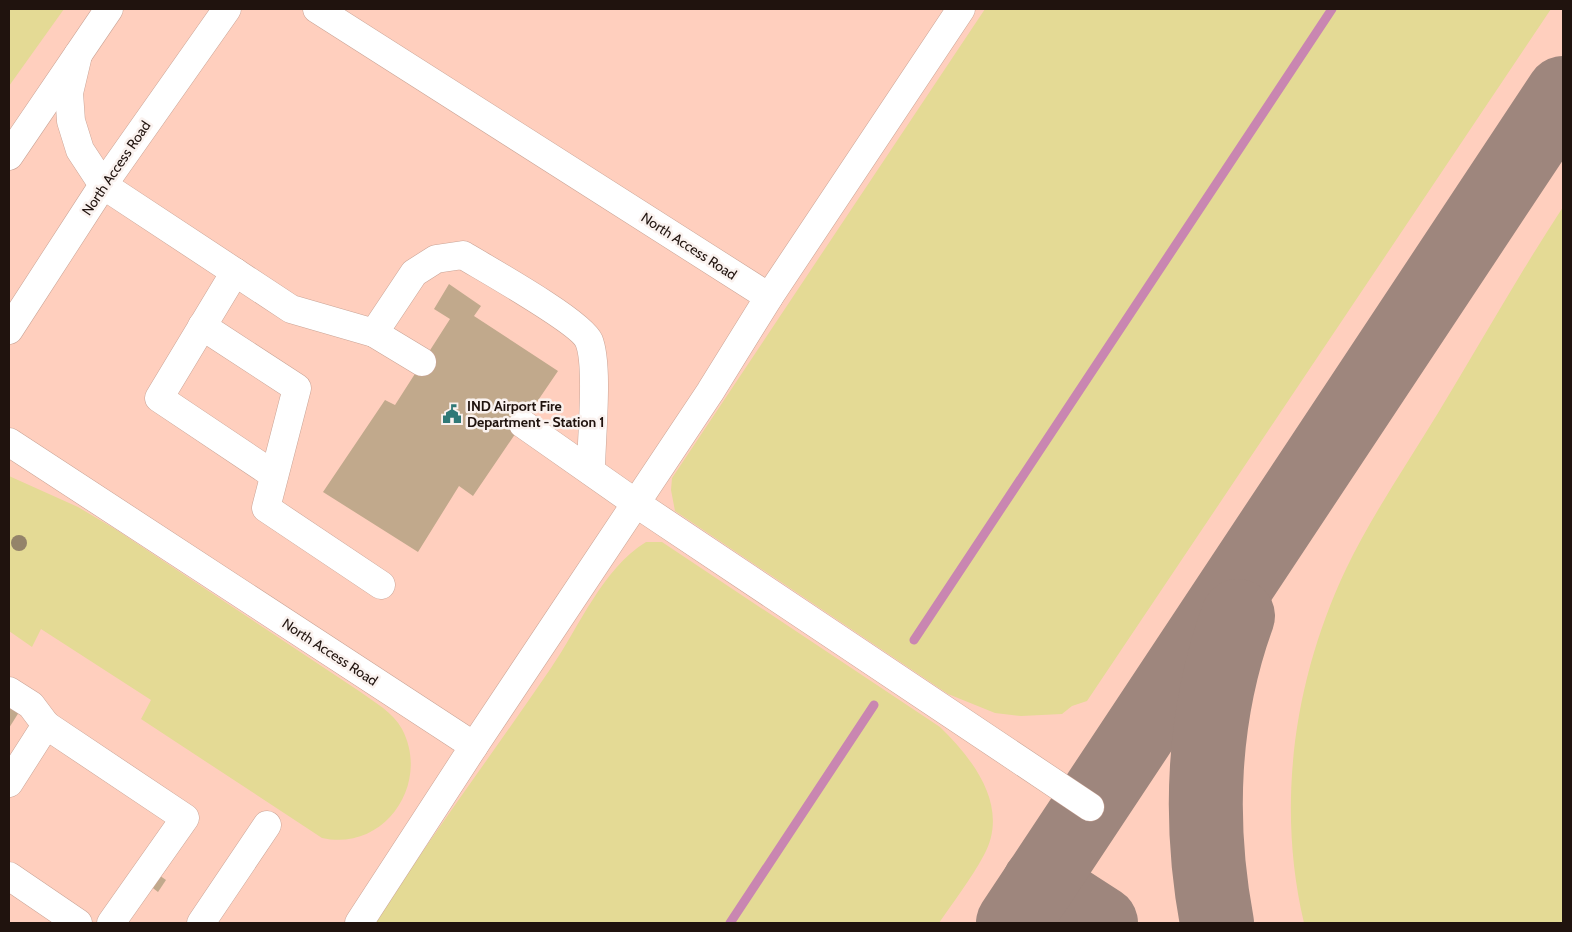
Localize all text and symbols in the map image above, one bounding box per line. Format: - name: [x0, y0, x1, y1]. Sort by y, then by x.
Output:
- street label: North Access Road: [78, 117, 154, 219]
- street label: North Access Road: [638, 208, 740, 284]
- place label: IND Airport Fire Department - Station 1: [467, 397, 604, 431]
- public building icon: IND Airport Fire Department - Station 1: [441, 403, 463, 425]
- street label: North Access Road: [279, 614, 381, 690]

